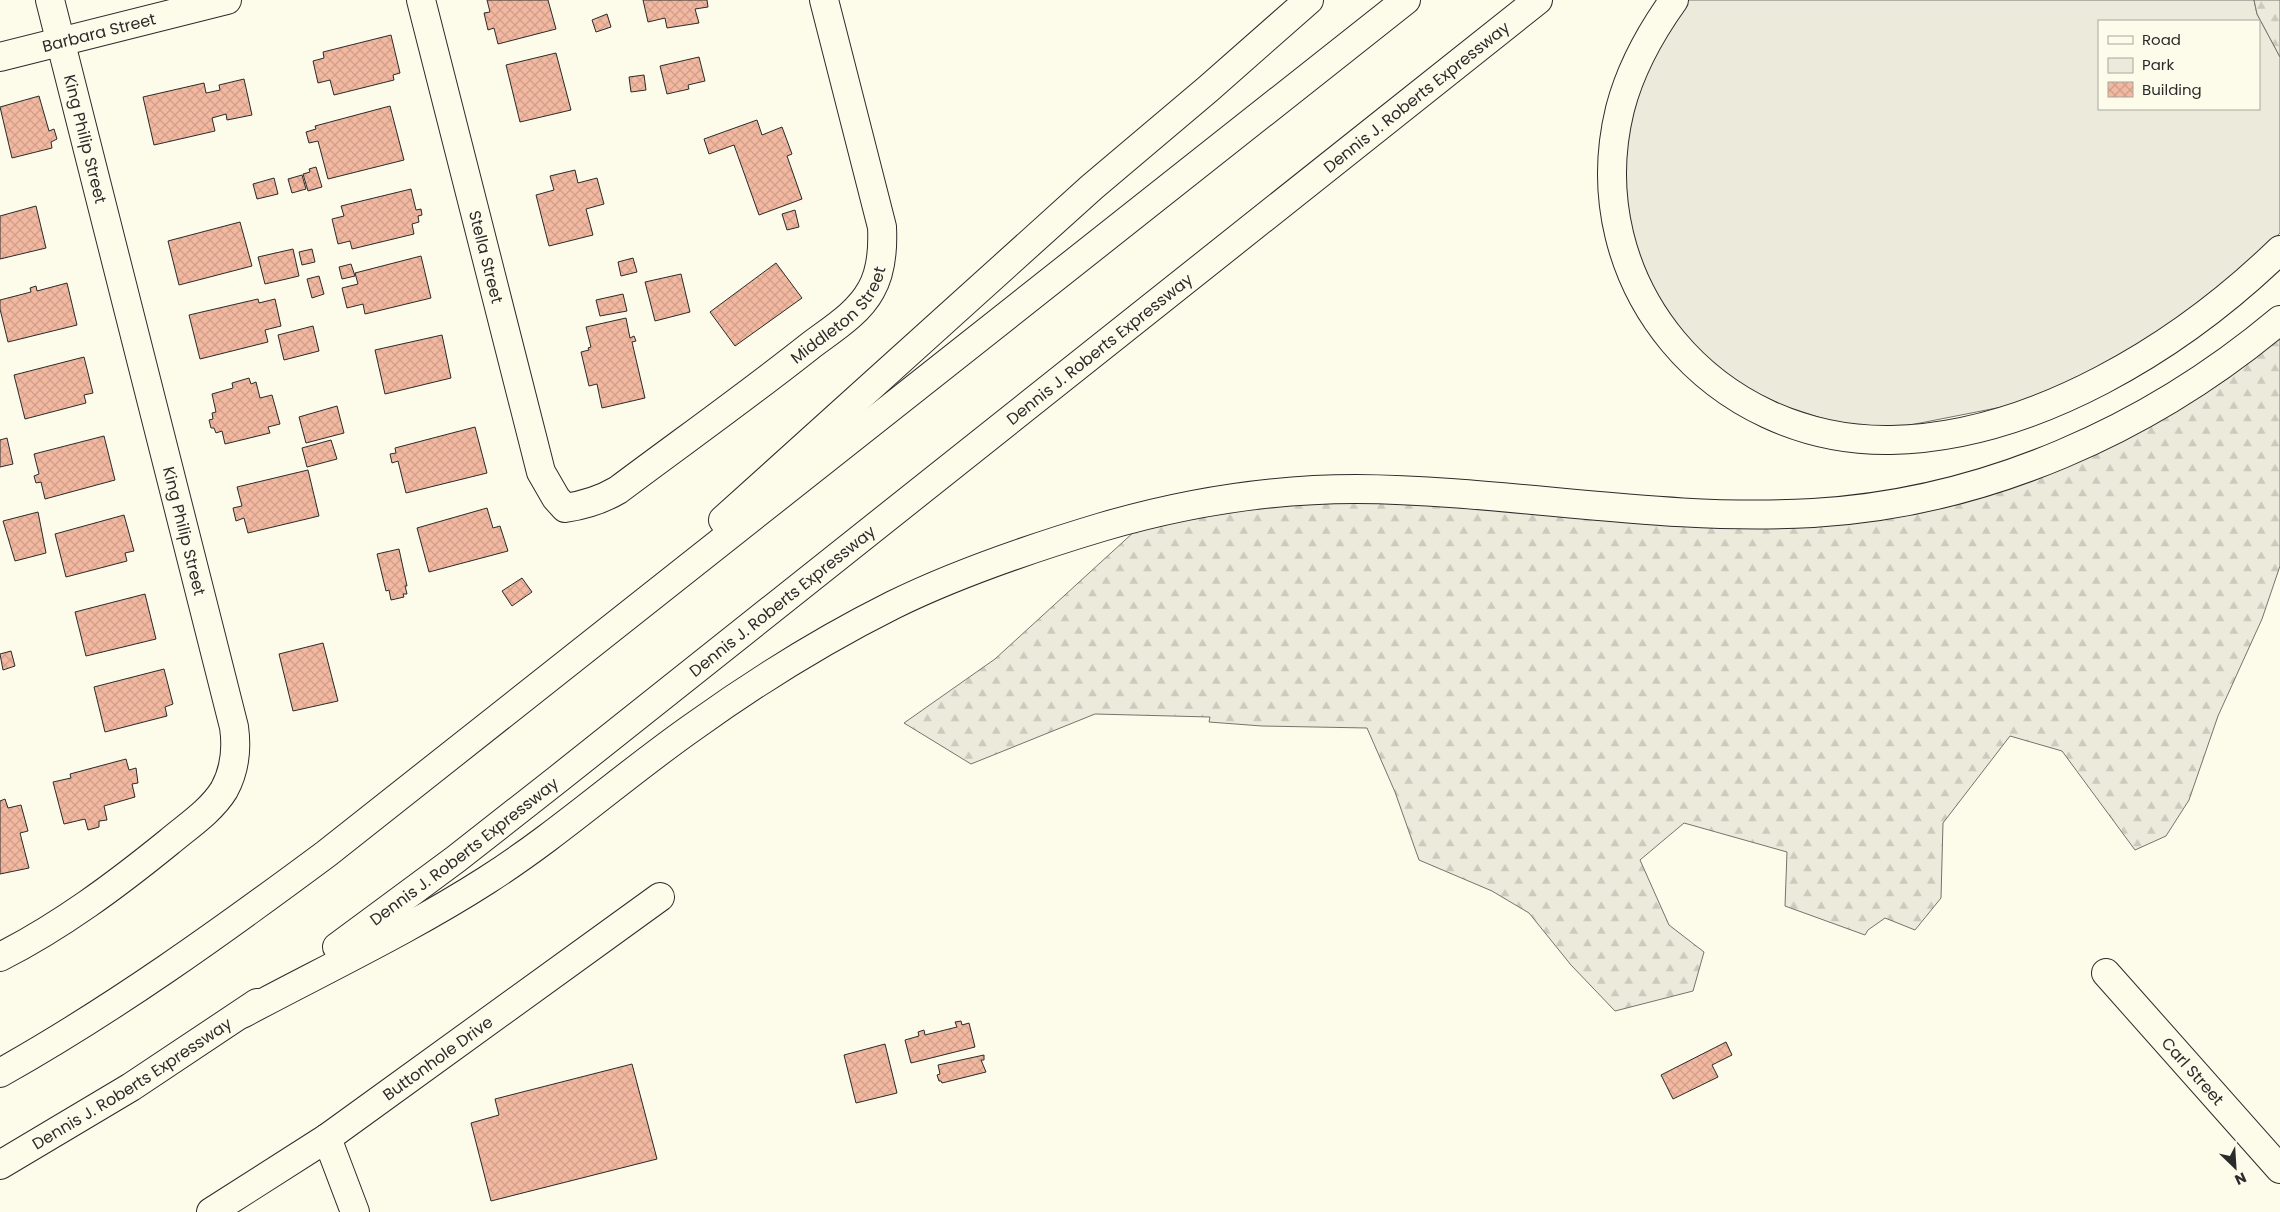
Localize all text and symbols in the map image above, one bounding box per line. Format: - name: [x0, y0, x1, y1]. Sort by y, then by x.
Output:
- street label: Barbara Street: [40, 7, 158, 57]
- street label: Dennis J. Roberts Expressway: [1318, 16, 1514, 178]
- legend: [2098, 20, 2260, 110]
- text: Road: [2142, 29, 2181, 50]
- text: Park: [2142, 54, 2174, 75]
- street label: King Philip Street: [58, 72, 112, 206]
- text: Building: [2142, 79, 2202, 100]
- street label: Stella Street: [463, 208, 509, 306]
- street label: Middleton Street: [785, 264, 891, 369]
- street label: Dennis J. Roberts Expressway: [1001, 268, 1197, 430]
- street label: King Philip Street: [157, 464, 211, 598]
- street label: Dennis J. Roberts Expressway: [684, 520, 880, 682]
- street label: Dennis J. Roberts Expressway: [365, 772, 563, 931]
- street label: Buttonhole Drive: [378, 1010, 497, 1106]
- street label: Dennis J. Roberts Expressway: [28, 1012, 236, 1155]
- street label: Carl Street: [2156, 1032, 2230, 1110]
- north arrow: [2210, 1142, 2260, 1192]
- text: N: [2231, 1167, 2249, 1190]

